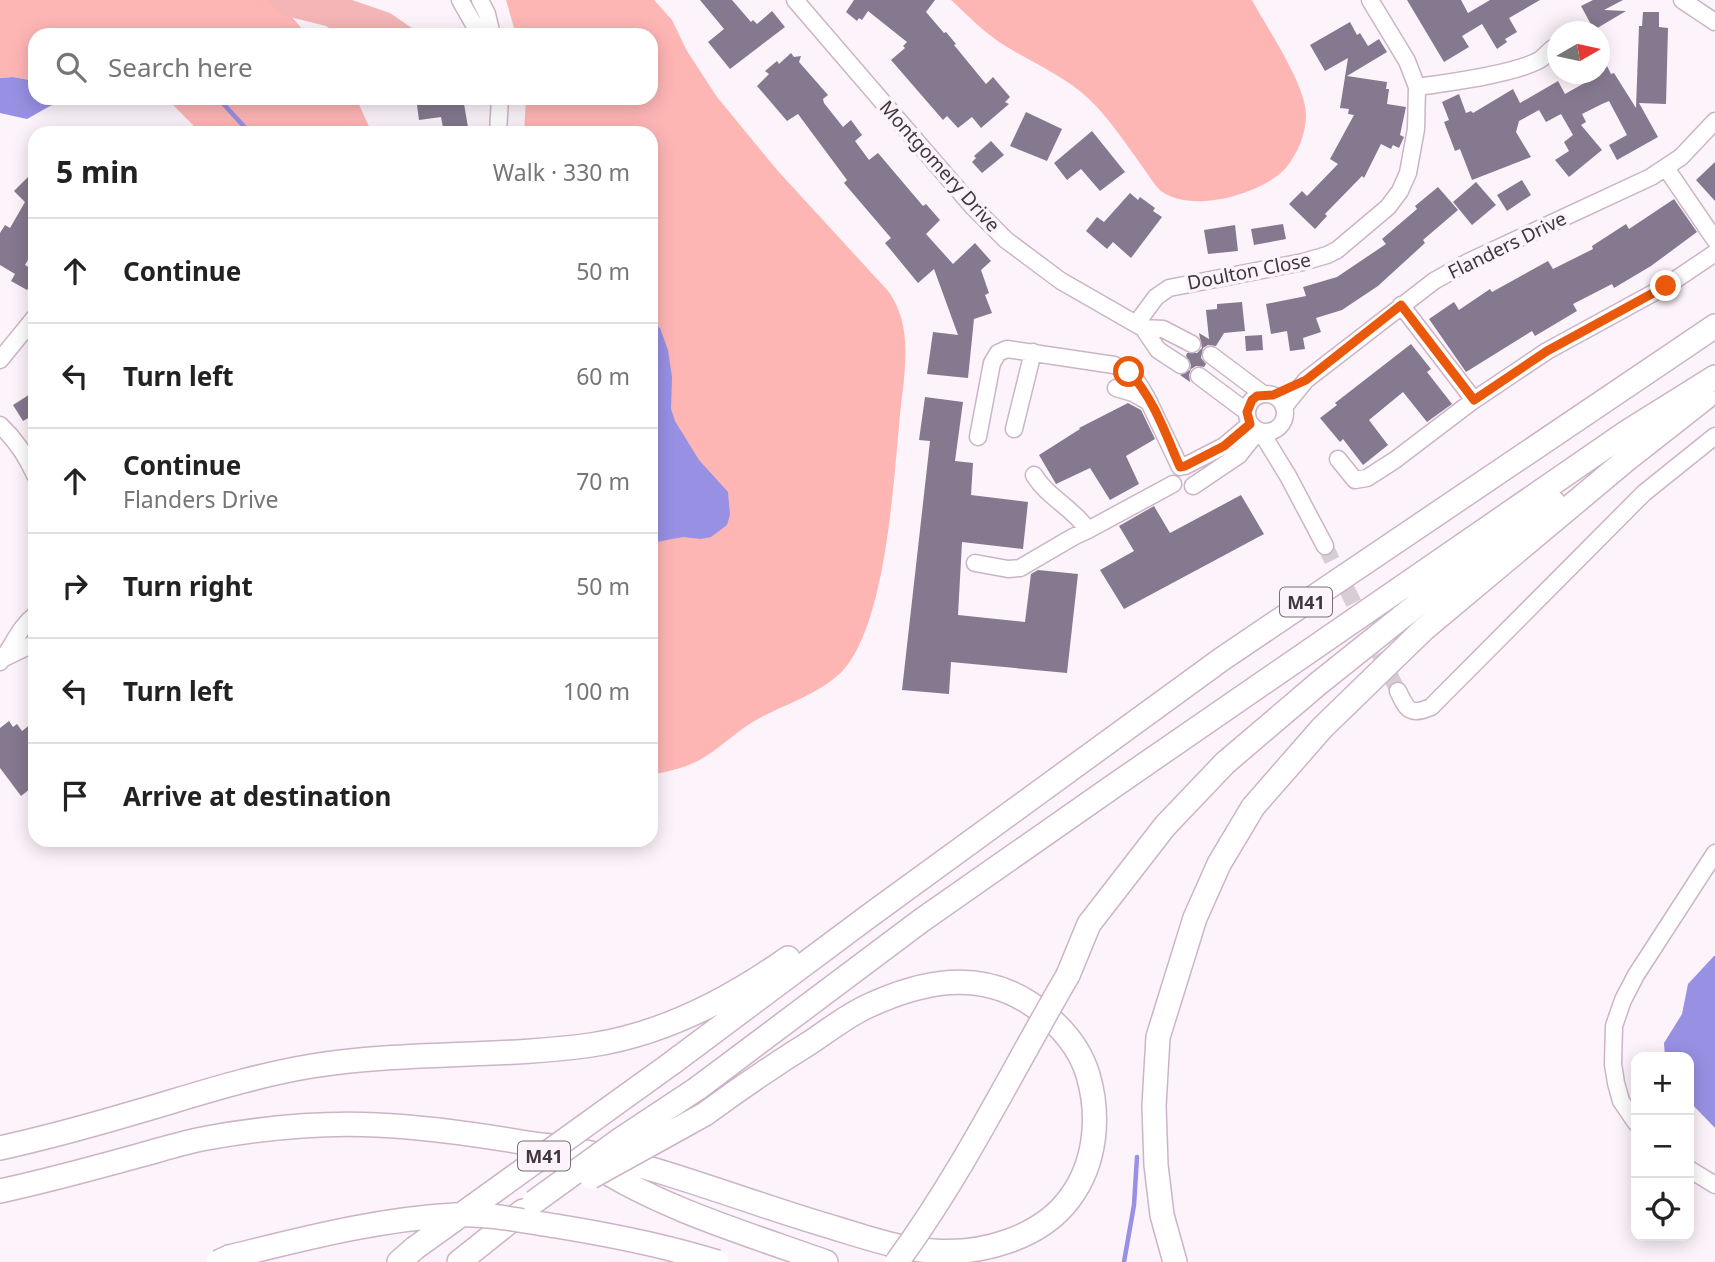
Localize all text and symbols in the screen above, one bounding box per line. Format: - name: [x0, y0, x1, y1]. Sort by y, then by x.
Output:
- north arrow: [1547, 21, 1610, 84]
- search box: [28, 28, 658, 105]
- icon: search: [52, 48, 90, 86]
- text: Search here: [108, 49, 253, 85]
- street label: Montgomery Drive: [874, 95, 1006, 237]
- text: 5 min: [56, 151, 139, 192]
- text: Walk · 330 m: [493, 156, 630, 188]
- street label: Flanders Drive: [1444, 205, 1570, 285]
- street label: Doulton Close: [1185, 246, 1313, 296]
- icon: ahead: [56, 252, 94, 290]
- text: Continue: [123, 253, 241, 289]
- text: 50 m: [576, 255, 630, 287]
- route end: [1650, 270, 1681, 301]
- route start: [1113, 356, 1144, 387]
- icon: left: [56, 357, 94, 395]
- text: Turn left: [123, 358, 234, 394]
- text: 60 m: [576, 360, 630, 392]
- text: Continue: [123, 447, 241, 483]
- icon: ahead: [56, 462, 94, 500]
- text: 70 m: [576, 465, 630, 497]
- text: Flanders Drive: [123, 483, 278, 515]
- icon: right: [56, 567, 94, 605]
- text: Turn right: [123, 568, 253, 604]
- text: 50 m: [576, 570, 630, 602]
- road number: M41: [1280, 588, 1332, 616]
- icon: left: [56, 672, 94, 710]
- text: Turn left: [123, 673, 234, 709]
- text: 100 m: [563, 675, 630, 707]
- icon: arrive: [56, 777, 94, 815]
- text: Arrive at destination: [123, 778, 392, 814]
- map controls: [1631, 1052, 1694, 1241]
- button: +: [1631, 1052, 1694, 1115]
- button: −: [1631, 1115, 1694, 1178]
- road number: M41: [518, 1142, 570, 1170]
- button: locate: [1631, 1178, 1694, 1241]

